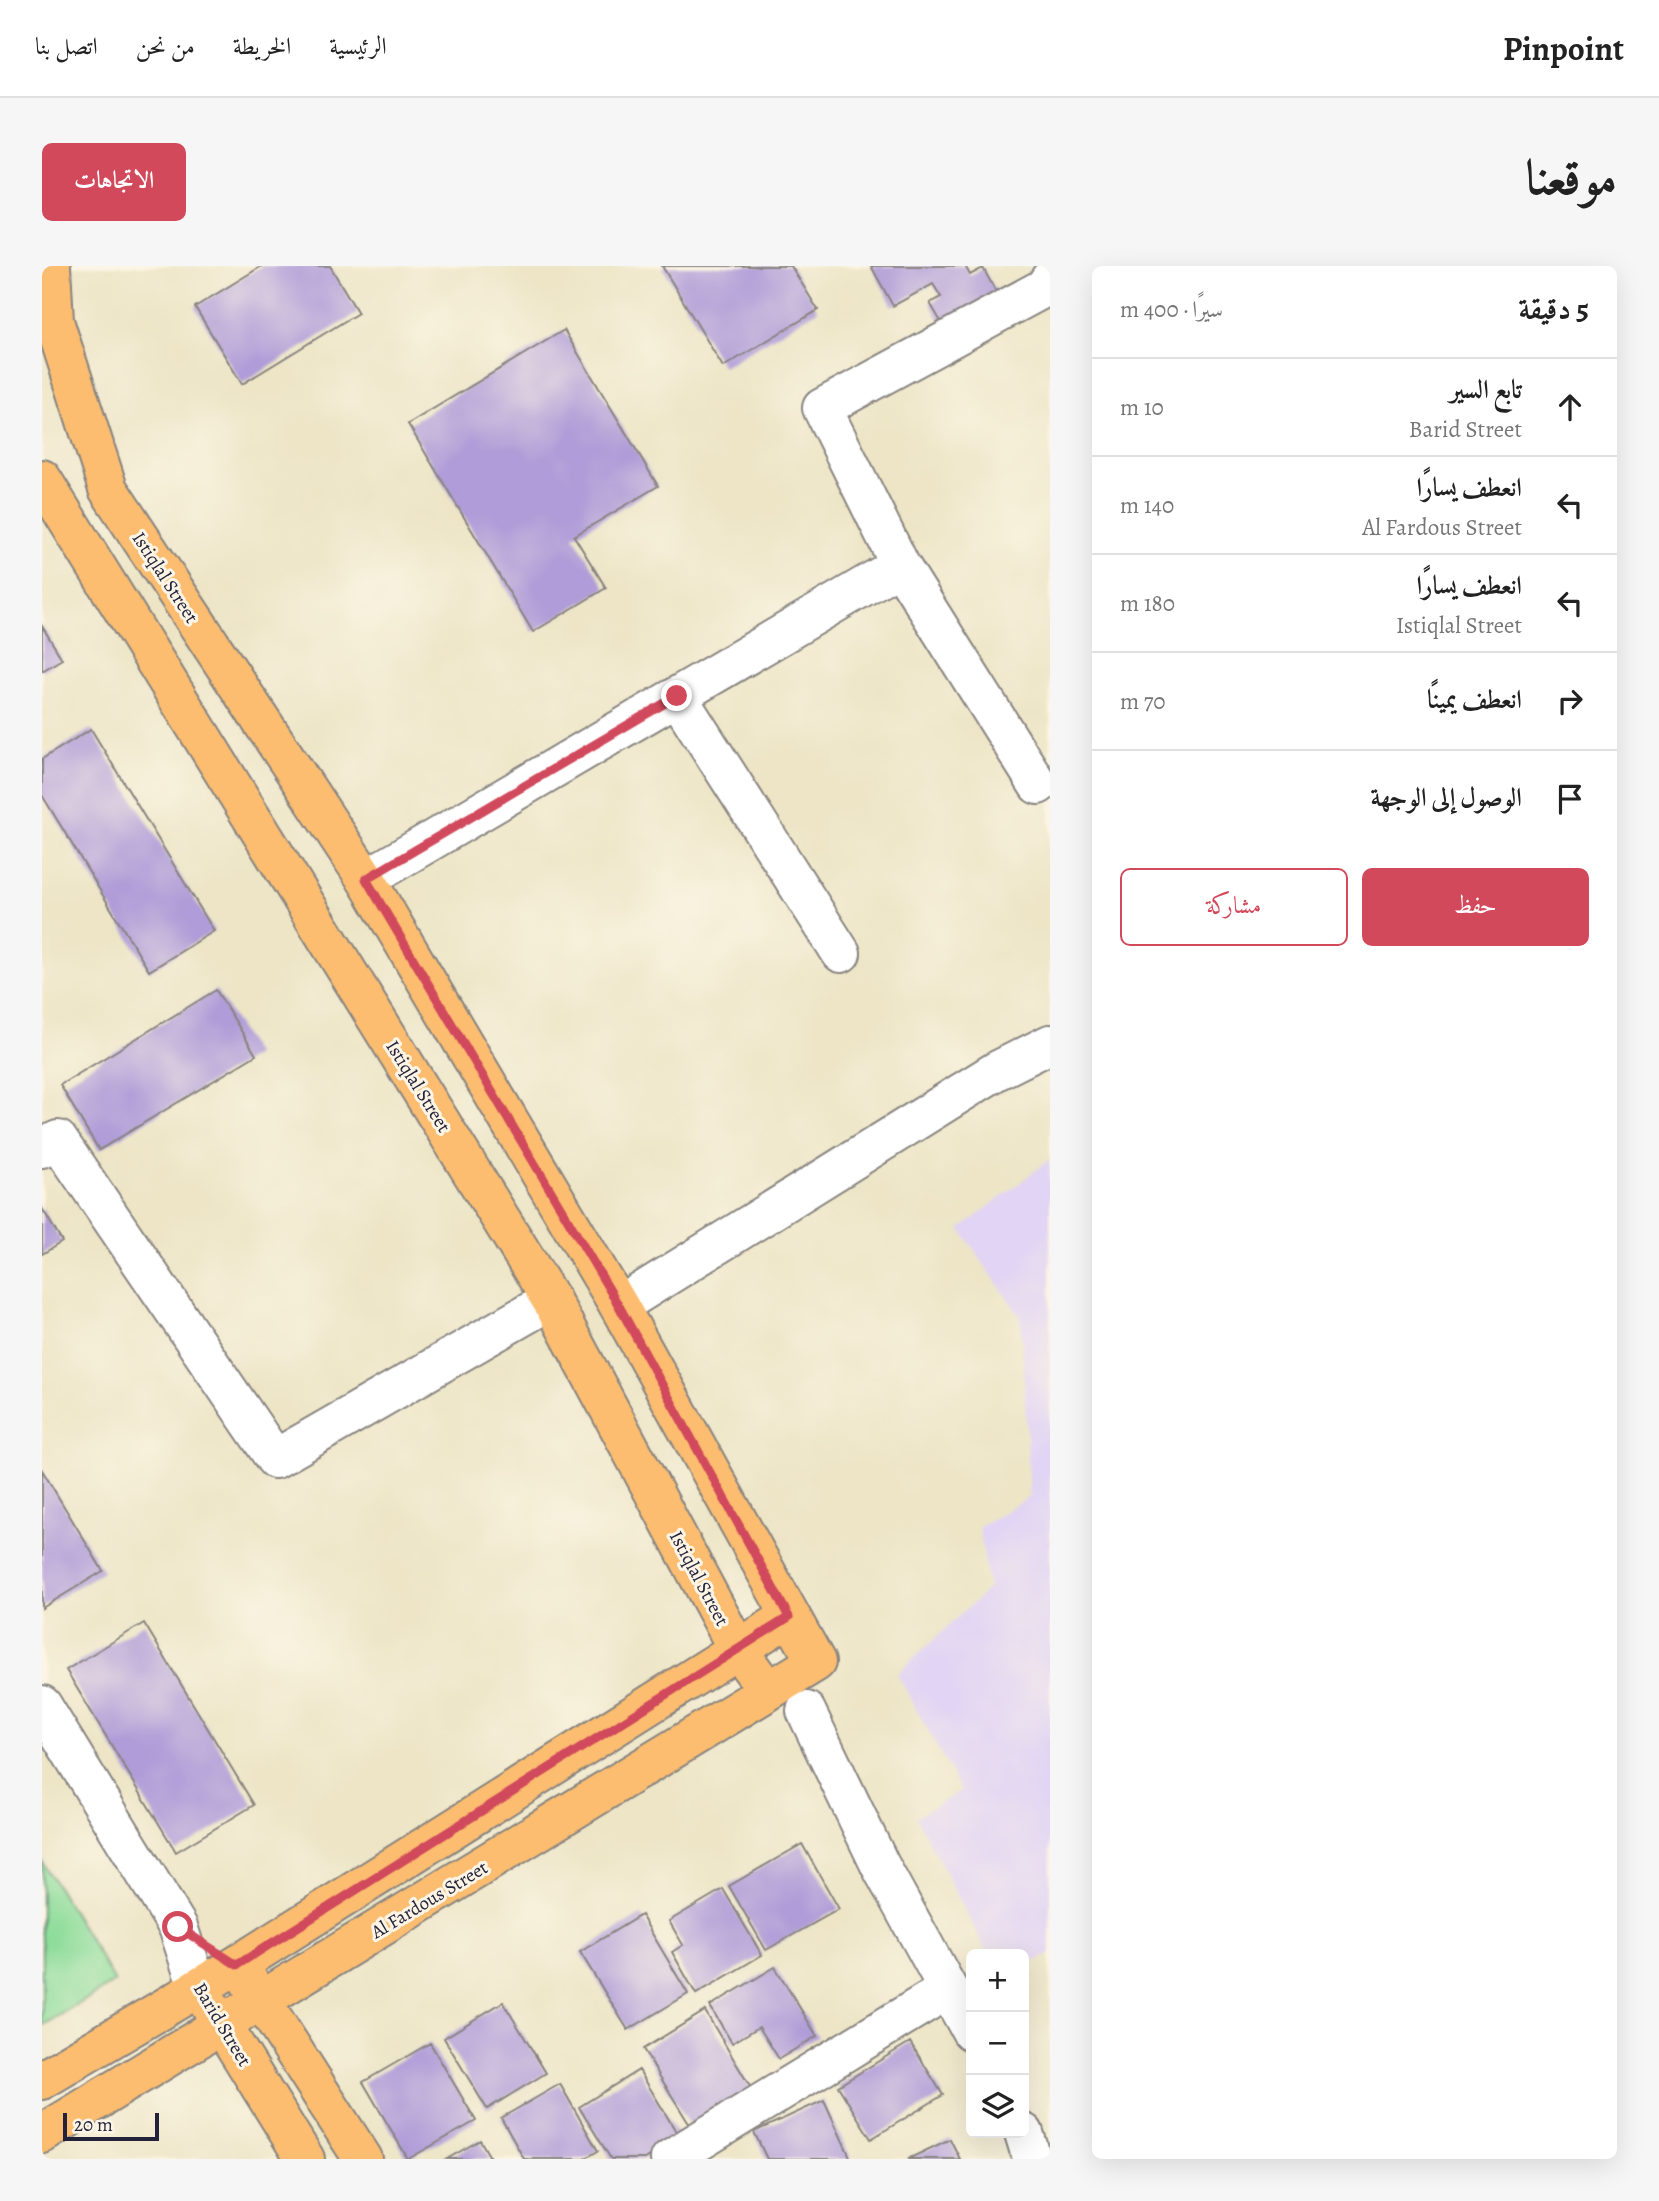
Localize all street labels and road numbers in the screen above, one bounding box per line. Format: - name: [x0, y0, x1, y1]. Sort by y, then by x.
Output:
- street label: Istiqlal Street: [126, 527, 204, 628]
- street label: Istiqlal Street: [380, 1035, 457, 1138]
- street label: Istiqlal Street: [663, 1526, 735, 1631]
- street label: Al Fardous Street: [365, 1855, 493, 1946]
- street label: Barid Street: [187, 1978, 257, 2071]

